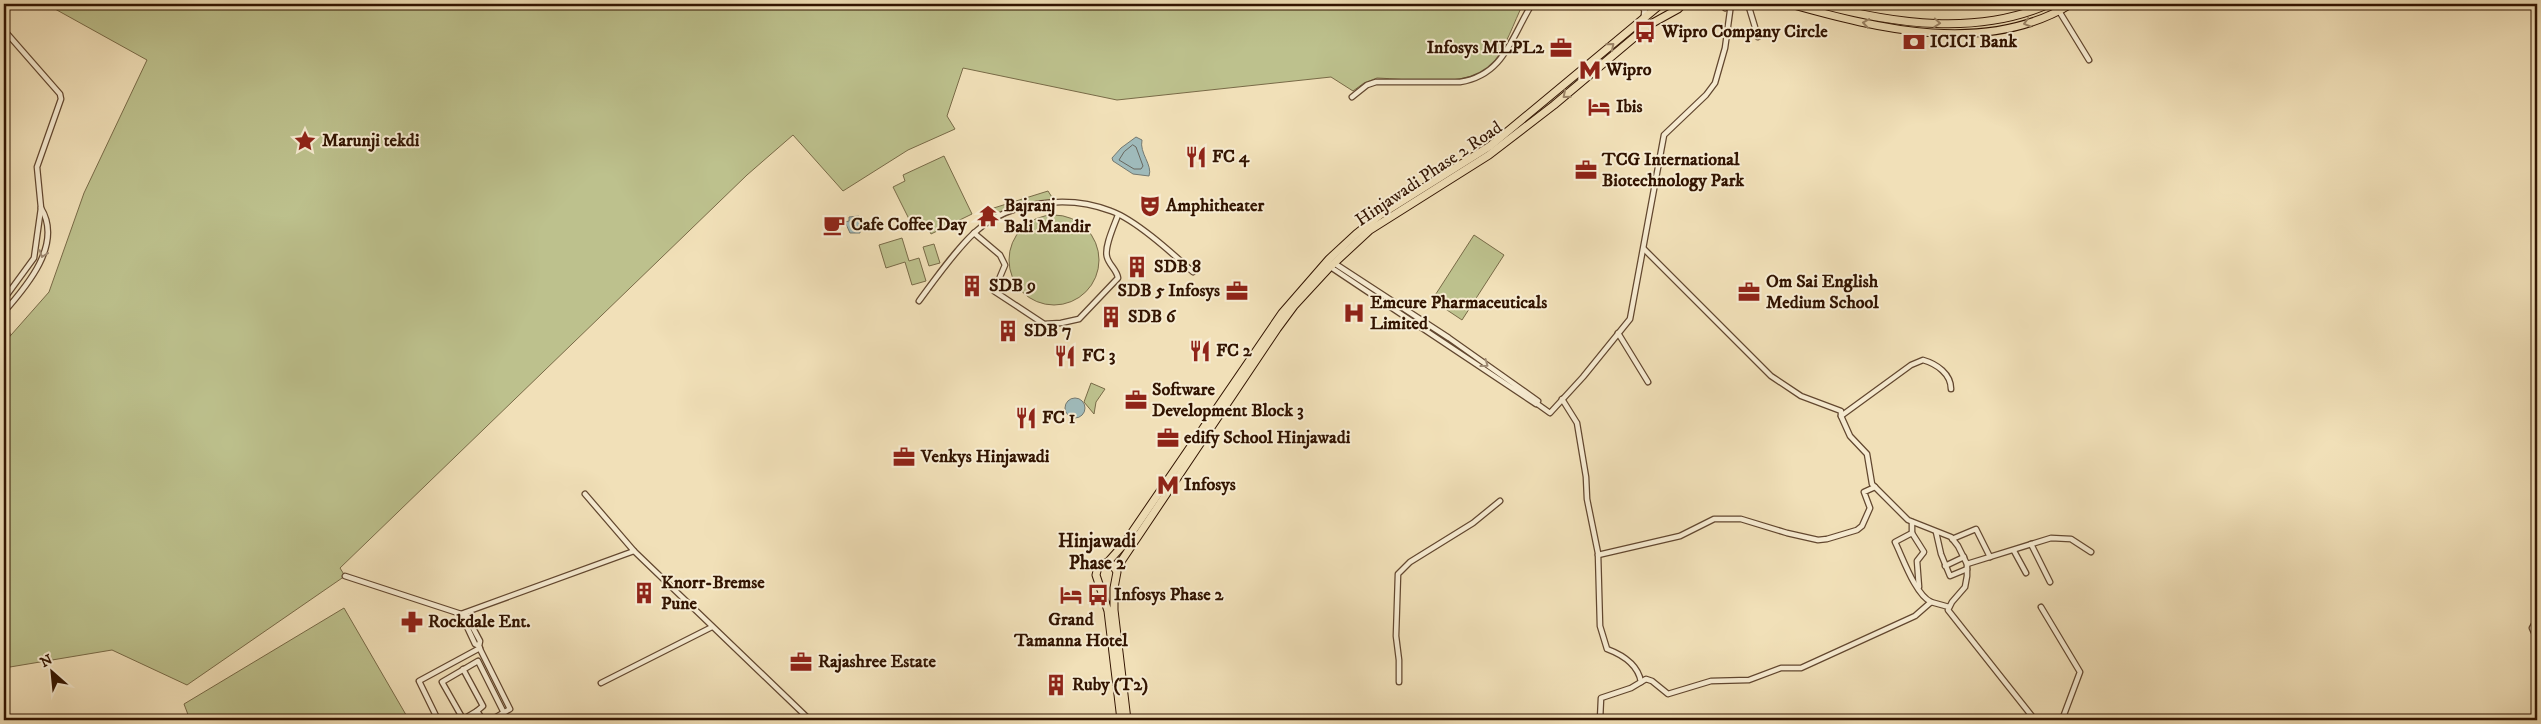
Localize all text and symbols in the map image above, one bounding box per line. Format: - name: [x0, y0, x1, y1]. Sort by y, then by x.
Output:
- one-way arrow: [1933, 17, 1941, 28]
- one-way arrow: [2023, 18, 2032, 28]
- bus stop icon: Wipro Company Circle: [1632, 19, 1658, 45]
- one-way arrow: [1862, 19, 1871, 29]
- place label: Wipro Company Circle: [1661, 21, 1828, 43]
- bank icon: ICICI Bank: [1901, 29, 1927, 55]
- place label: ICICI Bank: [1930, 31, 2018, 53]
- office icon: Infosys MLPL2: [1548, 35, 1574, 61]
- place label: Infosys MLPL2: [1427, 37, 1545, 59]
- one-way arrow: [1606, 43, 1615, 52]
- metro station icon: Wipro: [1577, 57, 1603, 83]
- place label: Wipro: [1605, 59, 1652, 81]
- one-way arrow: [1563, 89, 1572, 97]
- hotel icon: Ibis: [1586, 94, 1612, 120]
- place label: Ibis: [1616, 96, 1643, 118]
- street label: Hinjawadi Phase 2 Road: [1351, 117, 1507, 231]
- place icon: Marunji tekdi: [292, 128, 318, 154]
- place label: Marunji tekdi: [322, 130, 420, 152]
- restaurant icon: FC 4: [1183, 144, 1209, 170]
- place label: FC 4: [1212, 146, 1250, 168]
- place label: TCG International Biotechnology Park: [1601, 149, 1745, 192]
- office icon: TCG International Biotechnology Park: [1573, 157, 1599, 183]
- theatre icon: Amphitheater: [1137, 193, 1163, 219]
- place label: Bajranj Bali Mandir: [1004, 195, 1091, 238]
- place label: Amphitheater: [1165, 195, 1264, 217]
- temple icon: Bajranj Bali Mandir: [975, 203, 1001, 229]
- cafe icon: Cafe Coffee Day: [821, 212, 847, 238]
- place label: Cafe Coffee Day: [851, 214, 967, 236]
- one-way arrow: [39, 250, 49, 258]
- building icon: SDB 8: [1124, 254, 1150, 280]
- place label: SDB 8: [1154, 256, 1201, 278]
- place label: Om Sai English Medium School: [1766, 271, 1879, 314]
- building icon: SDB 9: [959, 273, 985, 299]
- place label: SDB 9: [989, 275, 1036, 297]
- office icon: SDB 5 Infosys: [1224, 278, 1250, 304]
- office icon: Om Sai English Medium School: [1736, 279, 1762, 305]
- place label: SDB 5 Infosys: [1118, 280, 1220, 302]
- place label: Emcure Pharmaceuticals Limited: [1370, 292, 1547, 335]
- hospital icon: Emcure Pharmaceuticals Limited: [1341, 300, 1367, 326]
- building icon: SDB 6: [1098, 304, 1124, 330]
- place label: SDB 6: [1128, 306, 1177, 328]
- building icon: SDB 7: [995, 318, 1021, 344]
- place label: SDB 7: [1024, 320, 1071, 342]
- restaurant icon: FC 2: [1187, 338, 1213, 364]
- place label: FC 2: [1216, 340, 1253, 362]
- restaurant icon: FC 3: [1052, 343, 1078, 369]
- place label: FC 3: [1082, 345, 1116, 367]
- one-way arrow: [1479, 358, 1489, 367]
- place label: Software Development Block 3: [1152, 379, 1304, 422]
- office icon: Software Development Block 3: [1123, 387, 1149, 413]
- restaurant icon: FC 1: [1013, 405, 1039, 431]
- place label: FC 1: [1042, 407, 1076, 429]
- office icon: edify School Hinjawadi: [1155, 425, 1181, 451]
- place label: edify School Hinjawadi: [1184, 427, 1351, 449]
- office icon: Venkys Hinjawadi: [891, 444, 917, 470]
- place label: Venkys Hinjawadi: [920, 446, 1050, 468]
- metro station icon: Infosys: [1155, 472, 1181, 498]
- place label: Infosys: [1184, 474, 1236, 496]
- district label: Hinjawadi Phase 2: [1058, 530, 1136, 575]
- place label: Knorr-Bremse Pune: [661, 572, 765, 615]
- building icon: Knorr-Bremse Pune: [631, 580, 657, 606]
- hotel icon: Grand Tamanna Hotel: [1058, 582, 1084, 608]
- bus stop icon: Infosys Phase 2: [1085, 582, 1111, 608]
- place label: Infosys Phase 2: [1114, 584, 1225, 606]
- pharmacy icon: Rockdale Ent.: [399, 609, 425, 635]
- place label: Grand Tamanna Hotel: [1013, 609, 1128, 652]
- place label: Rockdale Ent.: [428, 611, 531, 633]
- north arrow: [28, 646, 78, 696]
- office icon: Rajashree Estate: [788, 649, 814, 675]
- text: N: [37, 650, 56, 672]
- place label: Rajashree Estate: [818, 651, 936, 673]
- building icon: Ruby (T2): [1043, 672, 1069, 698]
- place label: Ruby (T2): [1072, 674, 1148, 696]

